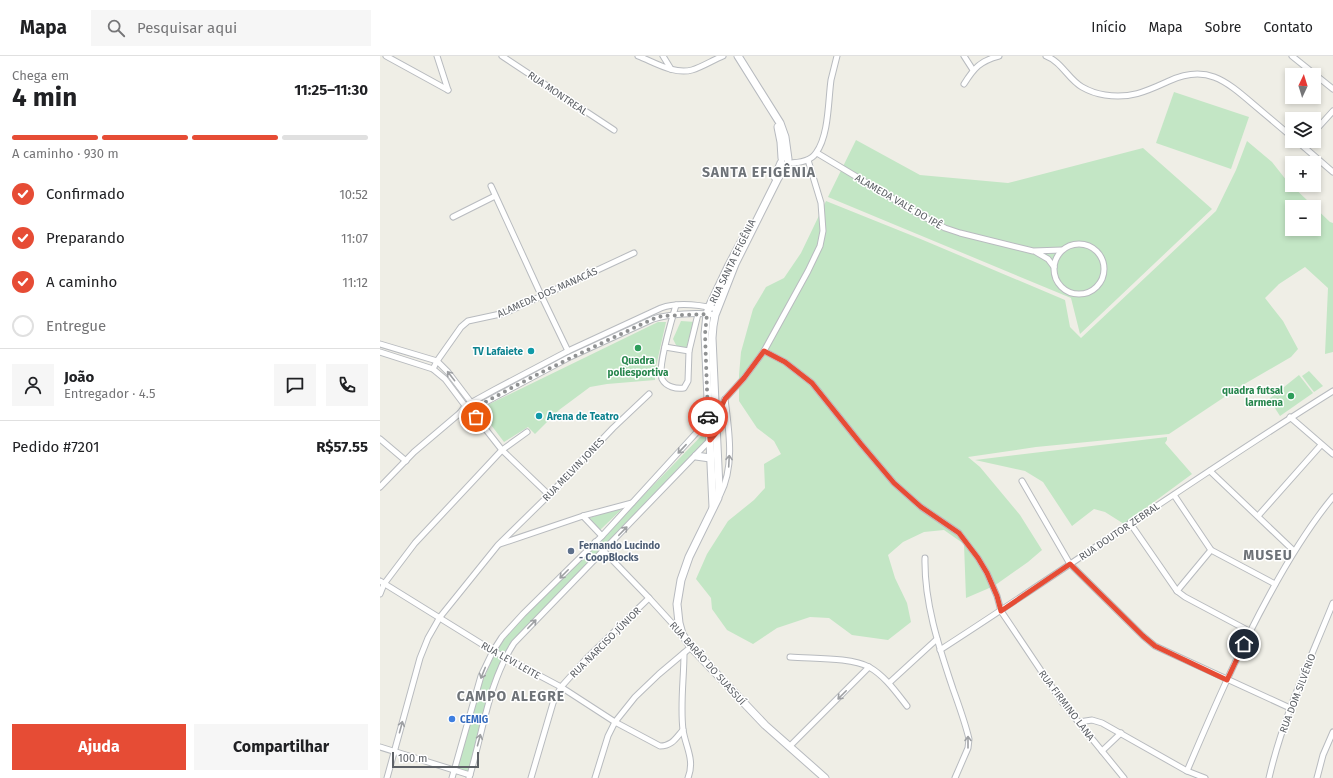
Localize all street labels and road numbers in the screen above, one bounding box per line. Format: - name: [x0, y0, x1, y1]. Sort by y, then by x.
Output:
- street label: RUA MONTREAL: [525, 69, 590, 118]
- street label: ALAMEDA VALE DO IPÊ: [853, 171, 945, 232]
- street label: RUA SANTA EFIGÊNIA: [706, 217, 759, 306]
- street label: ALAMEDA DOS MANACÁS: [495, 263, 600, 320]
- street label: RUA MELVIN JONES: [540, 435, 607, 504]
- street label: RUA DOUTOR ZEBRAL: [1077, 500, 1162, 563]
- street label: RUA NARCISO JÚNIOR: [566, 603, 644, 681]
- street label: RUA BARÃO DO SUASSUÍ: [667, 618, 749, 708]
- street label: RUA LEVI LEITE: [479, 640, 542, 682]
- street label: RUA DOM SILVÉRIO: [1275, 651, 1319, 735]
- street label: RUA FIRMINO LANA: [1036, 668, 1097, 743]

